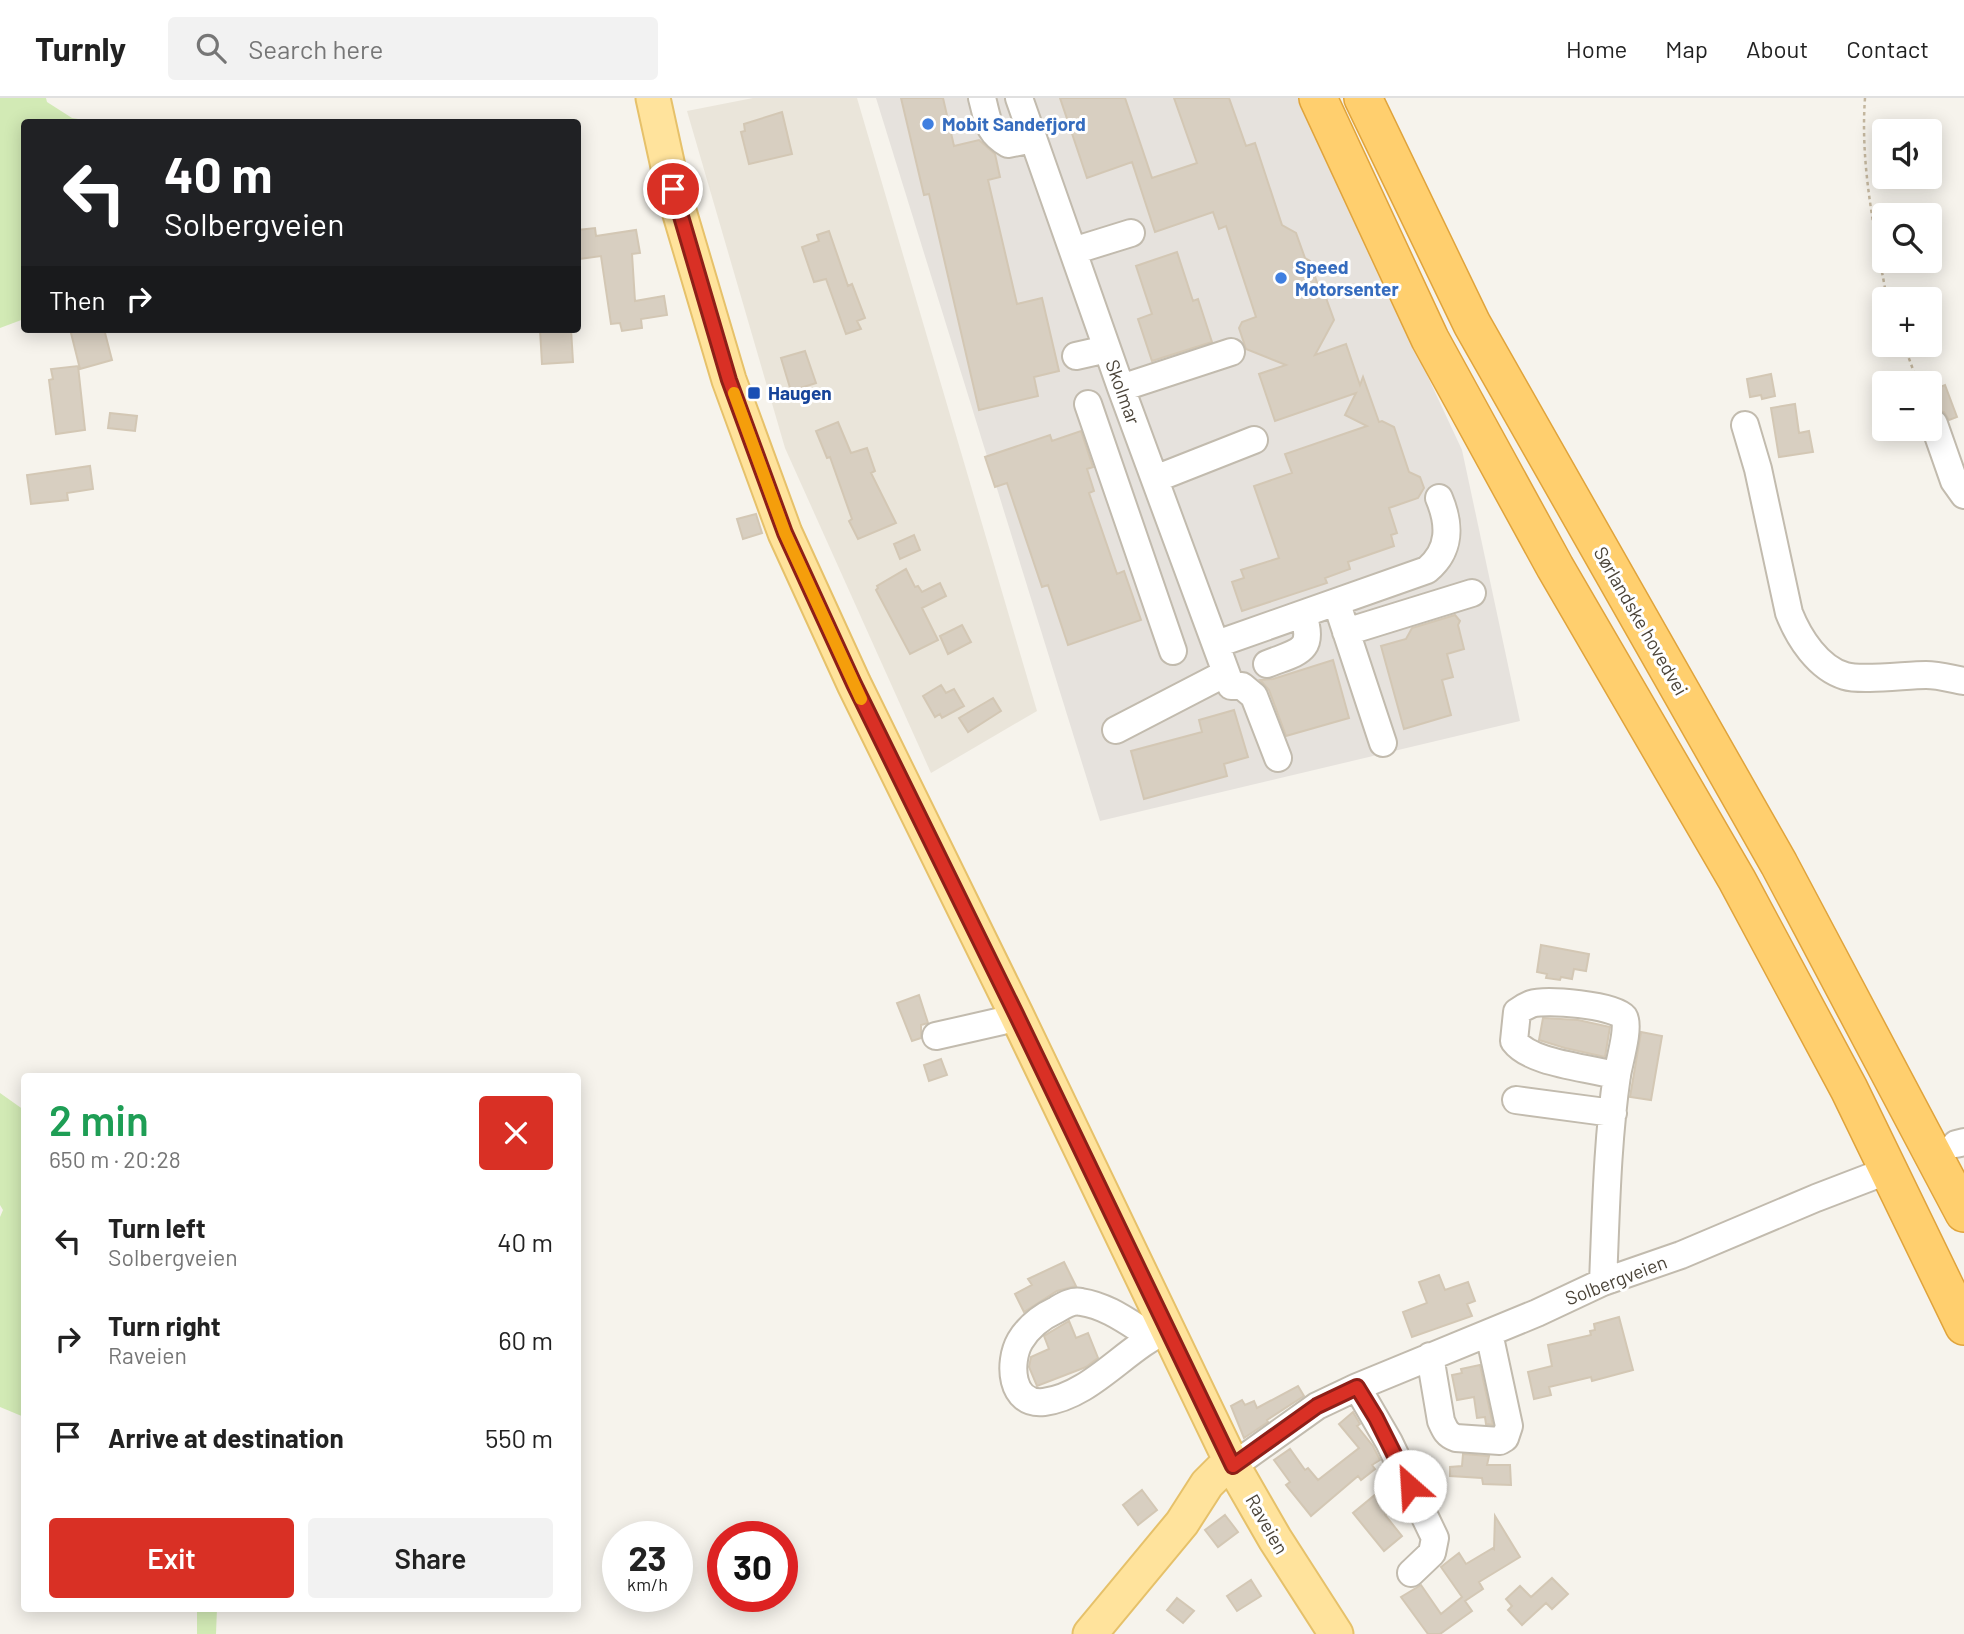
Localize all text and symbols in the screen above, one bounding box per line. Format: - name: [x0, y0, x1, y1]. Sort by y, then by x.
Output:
- search box: [168, 17, 658, 80]
- text: Turnly: [35, 28, 126, 68]
- icon: search: [192, 29, 230, 67]
- text: Search here: [248, 33, 383, 64]
- text: Home: [1566, 34, 1627, 63]
- text: Map: [1665, 34, 1708, 63]
- text: About: [1746, 34, 1808, 63]
- text: Contact: [1846, 34, 1929, 63]
- place label: Mobit Sandefjord: [942, 112, 1086, 135]
- marker: Mobit Sandefjord: [920, 116, 936, 132]
- map controls: [1872, 119, 1942, 441]
- button: sound: [1872, 119, 1942, 189]
- text: 40 m: [164, 144, 272, 203]
- icon: left: [49, 147, 140, 238]
- pin: [643, 159, 703, 219]
- icon: arrive: [654, 170, 692, 208]
- button: search: [1872, 203, 1942, 273]
- text: Solbergveien: [164, 204, 344, 242]
- place label: Speed Motorsenter: [1295, 255, 1399, 300]
- marker: Speed Motorsenter: [1273, 270, 1289, 286]
- icon: right: [120, 280, 158, 318]
- text: Then: [49, 284, 106, 315]
- button: +: [1872, 287, 1942, 357]
- street label: Skolmar: [1101, 356, 1146, 427]
- button: −: [1872, 371, 1942, 441]
- place label: Haugen: [768, 381, 832, 404]
- marker: Haugen: [746, 385, 762, 401]
- street label: Sørlandske hovedvei: [1590, 542, 1693, 699]
- text: 2 min: [49, 1094, 149, 1144]
- button: close: [479, 1096, 553, 1170]
- text: 650 m · 20:28: [49, 1145, 181, 1173]
- text: Turn left: [108, 1212, 206, 1243]
- icon: left: [49, 1222, 87, 1260]
- text: 40 m: [497, 1226, 553, 1257]
- text: Solbergveien: [108, 1243, 238, 1271]
- street label: Solbergveien: [1562, 1250, 1670, 1309]
- text: Turn right: [108, 1310, 221, 1341]
- icon: right: [49, 1320, 87, 1358]
- text: 60 m: [498, 1324, 553, 1355]
- text: Raveien: [108, 1341, 187, 1369]
- icon: arrive: [49, 1418, 87, 1456]
- text: Arrive at destination: [108, 1422, 344, 1453]
- text: 550 m: [485, 1422, 553, 1453]
- position arrow: [1373, 1449, 1447, 1523]
- street label: Raveien: [1241, 1490, 1294, 1558]
- button: Exit: [49, 1518, 294, 1598]
- button: Share: [308, 1518, 553, 1598]
- speed limit sign: 30: [707, 1521, 798, 1612]
- text: 23: [628, 1536, 667, 1578]
- text: km/h: [627, 1573, 668, 1595]

